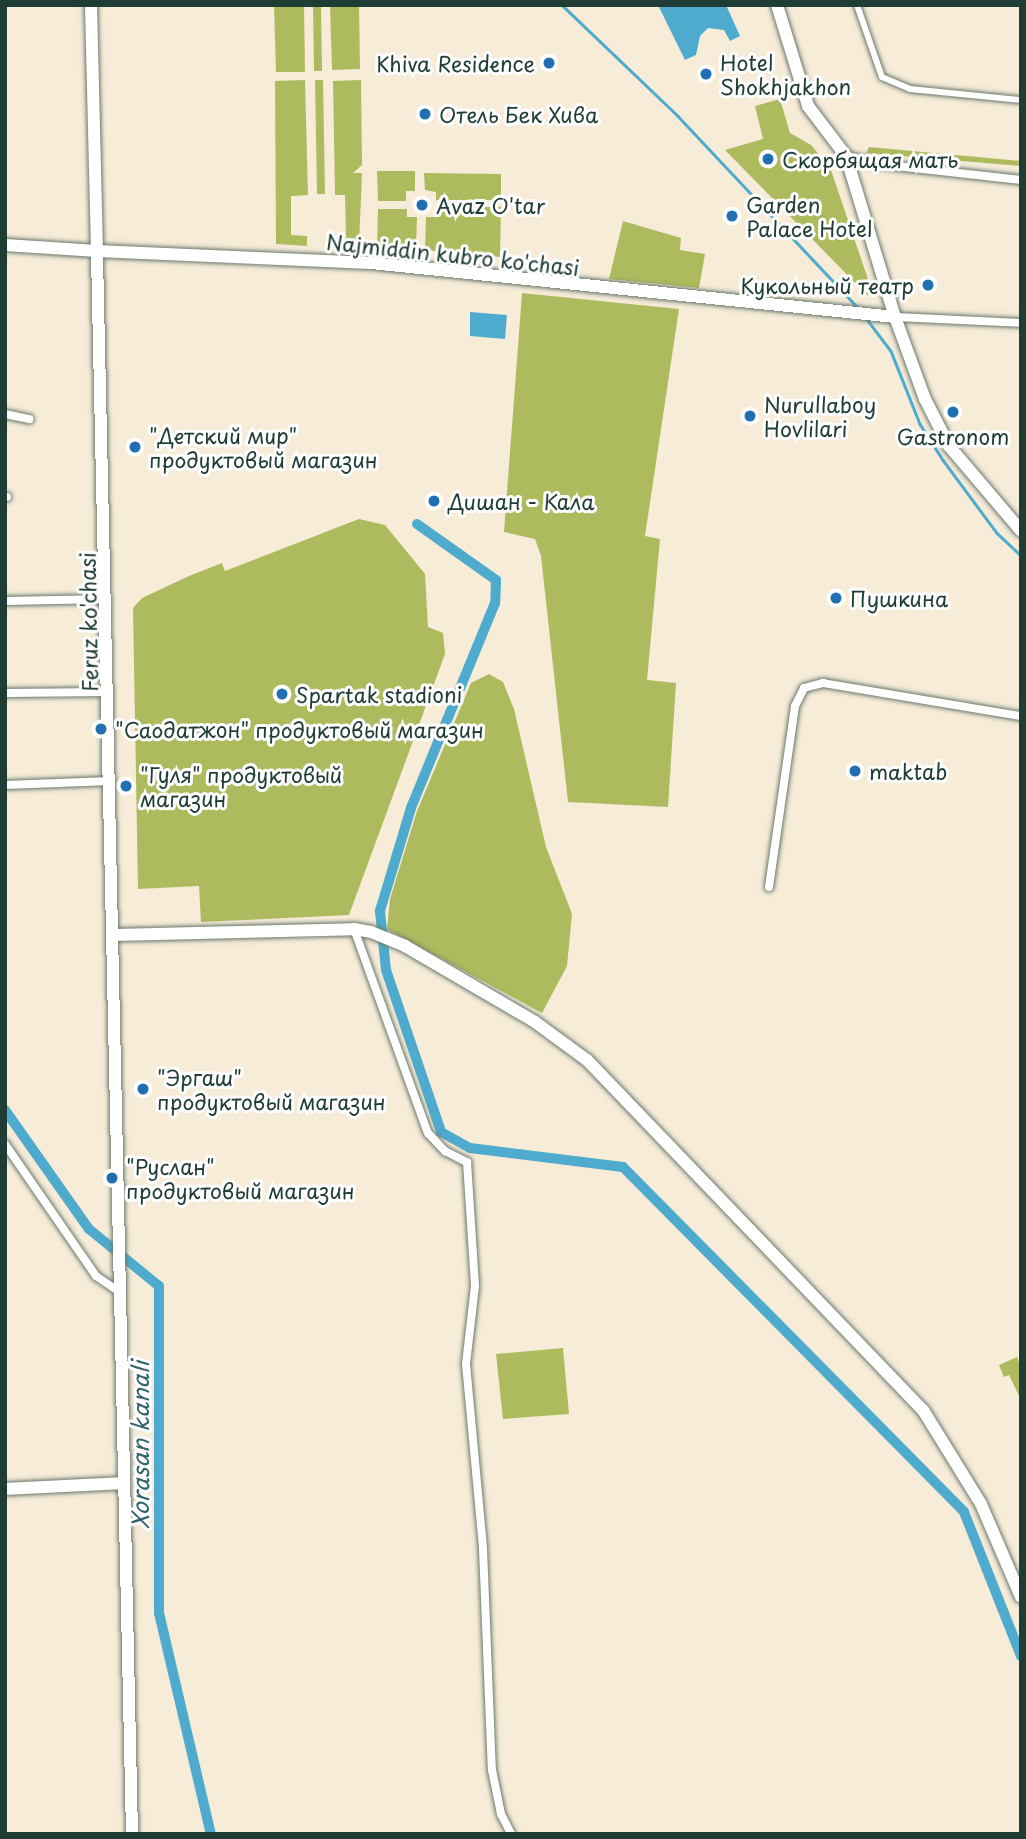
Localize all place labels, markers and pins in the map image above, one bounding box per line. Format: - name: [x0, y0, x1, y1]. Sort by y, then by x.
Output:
- place label: Hotel Shokhjakhon: [720, 49, 851, 99]
- place label: Khiva Residence: [376, 50, 535, 76]
- marker: Khiva Residence: [541, 55, 557, 71]
- marker: Hotel Shokhjakhon: [698, 66, 714, 82]
- place label: Отель Бек Хива: [439, 101, 599, 127]
- marker: Отель Бек Хива: [417, 106, 433, 122]
- place label: Скорбящая мать: [782, 146, 959, 172]
- marker: Скорбящая мать: [760, 151, 776, 167]
- place label: Garden Palace Hotel: [746, 191, 873, 241]
- place label: Avaz O'tar: [436, 192, 545, 218]
- marker: Avaz O'tar: [414, 197, 430, 213]
- marker: Garden Palace Hotel: [724, 208, 740, 224]
- place label: Кукольный театр: [740, 272, 914, 298]
- marker: Кукольный театр: [920, 277, 936, 293]
- place label: Nurullaboy Hovlilari: [764, 391, 876, 441]
- marker: Gastronom: [945, 404, 961, 420]
- marker: Nurullaboy Hovlilari: [742, 408, 758, 424]
- place label: "Детский мир" продуктовый магазин: [149, 422, 377, 472]
- place label: Gastronom: [897, 423, 1009, 449]
- marker: "Детский мир" продуктовый магазин: [127, 439, 143, 455]
- place label: Дишан - Кала: [448, 488, 596, 514]
- marker: Дишан - Кала: [426, 493, 442, 509]
- place label: Пушкина: [850, 585, 948, 611]
- marker: Пушкина: [828, 590, 844, 606]
- place label: Spartak stadioni: [296, 681, 465, 707]
- marker: Spartak stadioni: [274, 686, 290, 702]
- place label: "Саодатжон" продуктовый магазин: [115, 716, 484, 742]
- marker: "Саодатжон" продуктовый магазин: [93, 721, 109, 737]
- place label: maktab: [869, 758, 947, 784]
- place label: "Гуля" продуктовый магазин: [140, 761, 343, 811]
- marker: maktab: [847, 763, 863, 779]
- marker: "Гуля" продуктовый магазин: [118, 778, 134, 794]
- place label: "Эргаш" продуктовый магазин: [157, 1064, 385, 1114]
- marker: "Эргаш" продуктовый магазин: [135, 1081, 151, 1097]
- place label: "Руслан" продуктовый магазин: [126, 1153, 354, 1203]
- marker: "Руслан" продуктовый магазин: [104, 1170, 120, 1186]

